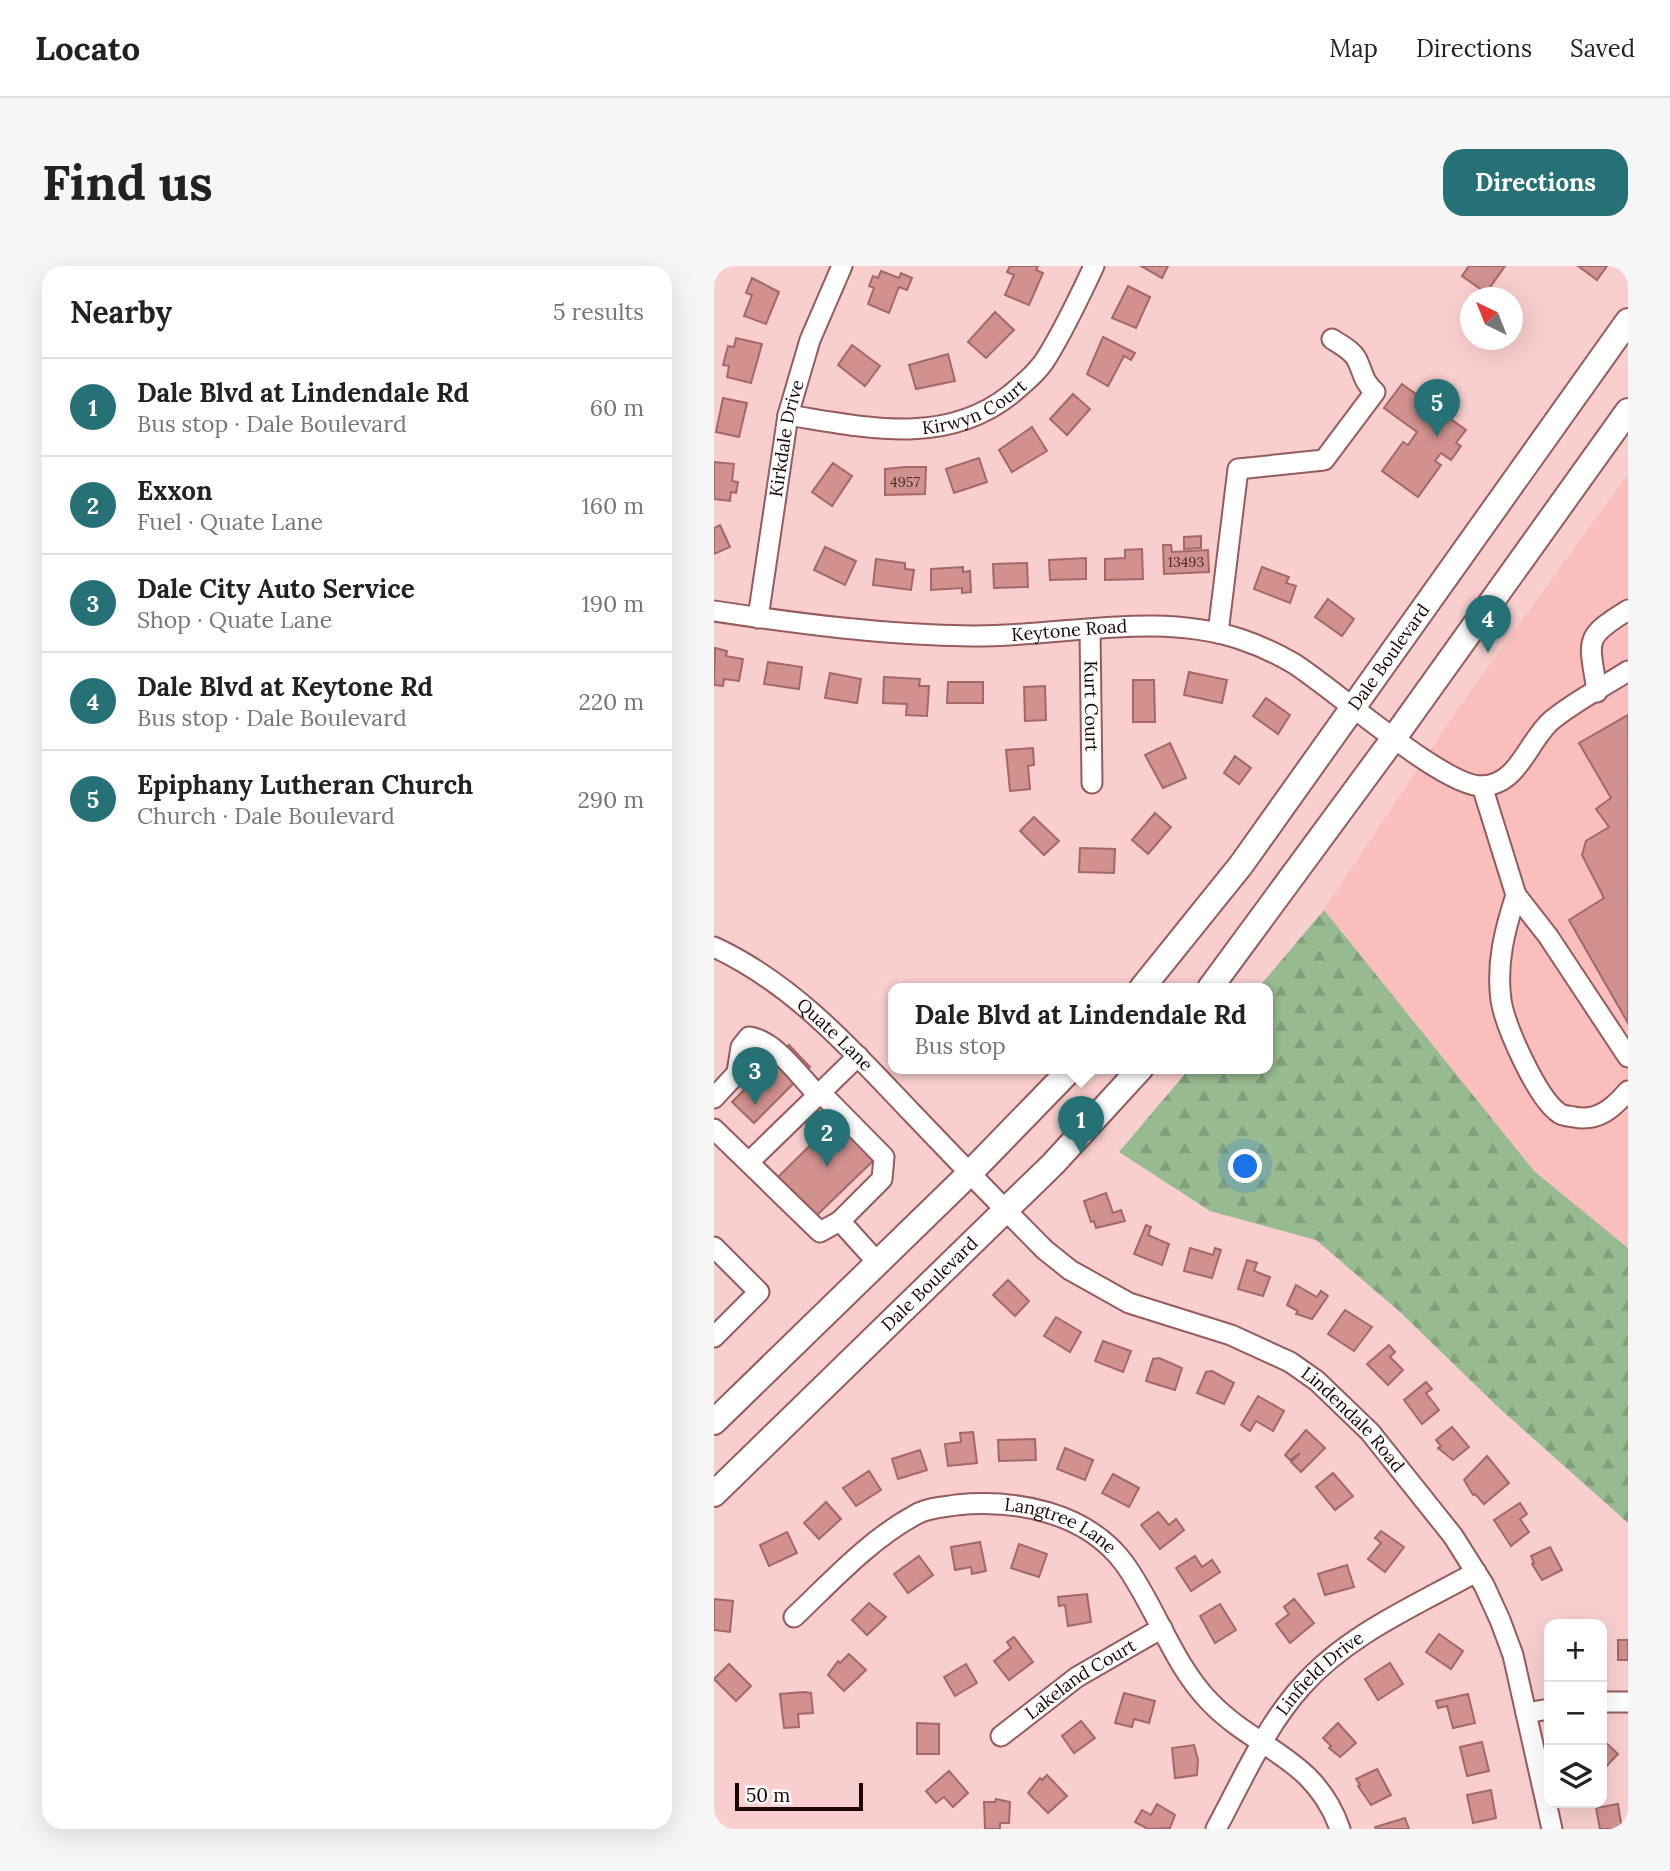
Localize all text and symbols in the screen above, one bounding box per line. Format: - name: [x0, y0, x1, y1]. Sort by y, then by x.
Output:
- text: Locato: [35, 27, 140, 69]
- text: Map: [1329, 33, 1378, 64]
- text: Directions: [1416, 33, 1532, 64]
- text: Saved: [1570, 33, 1635, 64]
- button: Directions: [1443, 149, 1628, 216]
- text: Find us: [42, 151, 213, 213]
- north arrow: [1460, 287, 1523, 350]
- text: Nearby: [70, 293, 172, 331]
- text: 5 results: [553, 297, 644, 326]
- street label: Kirwyn Court: [921, 374, 1031, 439]
- text: Dale Blvd at Lindendale Rd: [137, 376, 469, 409]
- street label: Kirkdale Drive: [764, 376, 809, 499]
- pin: 5: [1414, 379, 1460, 437]
- text: 1: [88, 393, 98, 422]
- text: 60 m: [590, 393, 644, 422]
- text: Bus stop · Dale Boulevard: [137, 409, 407, 438]
- house number: 4957: [890, 473, 920, 491]
- text: Exxon: [137, 474, 213, 507]
- text: 2: [87, 491, 99, 520]
- text: 160 m: [581, 491, 644, 520]
- text: Fuel · Quate Lane: [137, 507, 323, 536]
- house number: 13493: [1168, 553, 1204, 571]
- text: Dale City Auto Service: [137, 572, 415, 605]
- text: 3: [87, 589, 99, 618]
- text: 190 m: [581, 589, 644, 618]
- pin: 4: [1465, 595, 1511, 653]
- street label: Dale Boulevard: [1343, 599, 1434, 715]
- text: Shop · Quate Lane: [137, 605, 332, 634]
- street label: Keytone Road: [1011, 614, 1128, 646]
- street label: Kurt Court: [1079, 660, 1104, 752]
- text: Dale Blvd at Keytone Rd: [137, 670, 433, 703]
- text: 4: [87, 687, 99, 716]
- text: 220 m: [578, 687, 644, 716]
- text: Bus stop · Dale Boulevard: [137, 703, 407, 732]
- text: Epiphany Lutheran Church: [137, 768, 473, 801]
- text: 5: [87, 785, 99, 814]
- text: 290 m: [577, 785, 644, 814]
- text: Church · Dale Boulevard: [137, 801, 395, 830]
- popup: [888, 983, 1273, 1074]
- street label: Quate Lane: [792, 993, 878, 1076]
- text: Dale Blvd at Lindendale Rd: [915, 998, 1246, 1031]
- text: Bus stop: [915, 1031, 1006, 1060]
- pin: 3: [732, 1047, 778, 1105]
- pin: 1: [1058, 1096, 1104, 1154]
- pin: 2: [804, 1109, 850, 1167]
- your location: [1228, 1149, 1262, 1183]
- street label: Dale Boulevard: [876, 1231, 983, 1336]
- street label: Lindendale Road: [1297, 1361, 1410, 1477]
- street label: Langtree Lane: [1003, 1493, 1122, 1558]
- map controls: [1544, 1619, 1607, 1808]
- button: +: [1544, 1619, 1607, 1682]
- street label: Linfield Drive: [1271, 1626, 1368, 1720]
- street label: Lakeland Court: [1020, 1634, 1140, 1724]
- button: −: [1544, 1682, 1607, 1745]
- button: layers: [1544, 1745, 1607, 1808]
- scale bar: [735, 1780, 863, 1812]
- text: 50 m: [746, 1783, 790, 1807]

